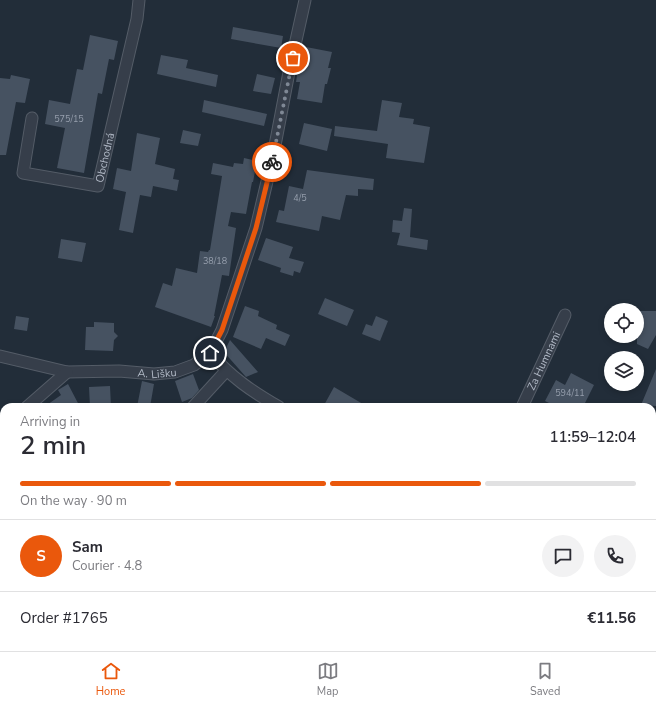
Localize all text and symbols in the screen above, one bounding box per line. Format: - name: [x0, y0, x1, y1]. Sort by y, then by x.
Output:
- pin: [276, 41, 310, 75]
- icon: bag: [282, 47, 304, 69]
- house number: 575/15: [54, 113, 84, 125]
- street label: Obchodná: [92, 131, 118, 184]
- courier: [252, 142, 292, 182]
- icon: bike: [261, 151, 283, 173]
- house number: 4/5: [293, 192, 307, 204]
- house number: 38/18: [203, 255, 227, 267]
- map controls: [604, 303, 644, 391]
- button: locate: [604, 303, 644, 343]
- street label: Za Humnami: [523, 329, 564, 393]
- pin: [193, 336, 227, 370]
- icon: home: [199, 342, 221, 364]
- button: layers: [604, 351, 644, 391]
- street label: A. Lišku: [137, 364, 177, 382]
- house number: 594/11: [555, 387, 585, 399]
- text: Arriving in: [20, 413, 80, 431]
- text: 11:59–12:04: [549, 427, 636, 447]
- text: 2 min: [20, 428, 86, 463]
- text: On the way · 90 m: [20, 492, 127, 510]
- button: chat: [542, 535, 584, 577]
- button: phone: [594, 535, 636, 577]
- text: Sam: [72, 537, 103, 557]
- text: S: [36, 546, 46, 566]
- text: Courier · 4.8: [72, 557, 142, 575]
- text: Order #1765: [20, 608, 108, 628]
- text: €11.56: [587, 608, 636, 628]
- tab: Home: [96, 660, 125, 699]
- tab: Map: [317, 660, 339, 699]
- tab: Saved: [530, 660, 560, 699]

